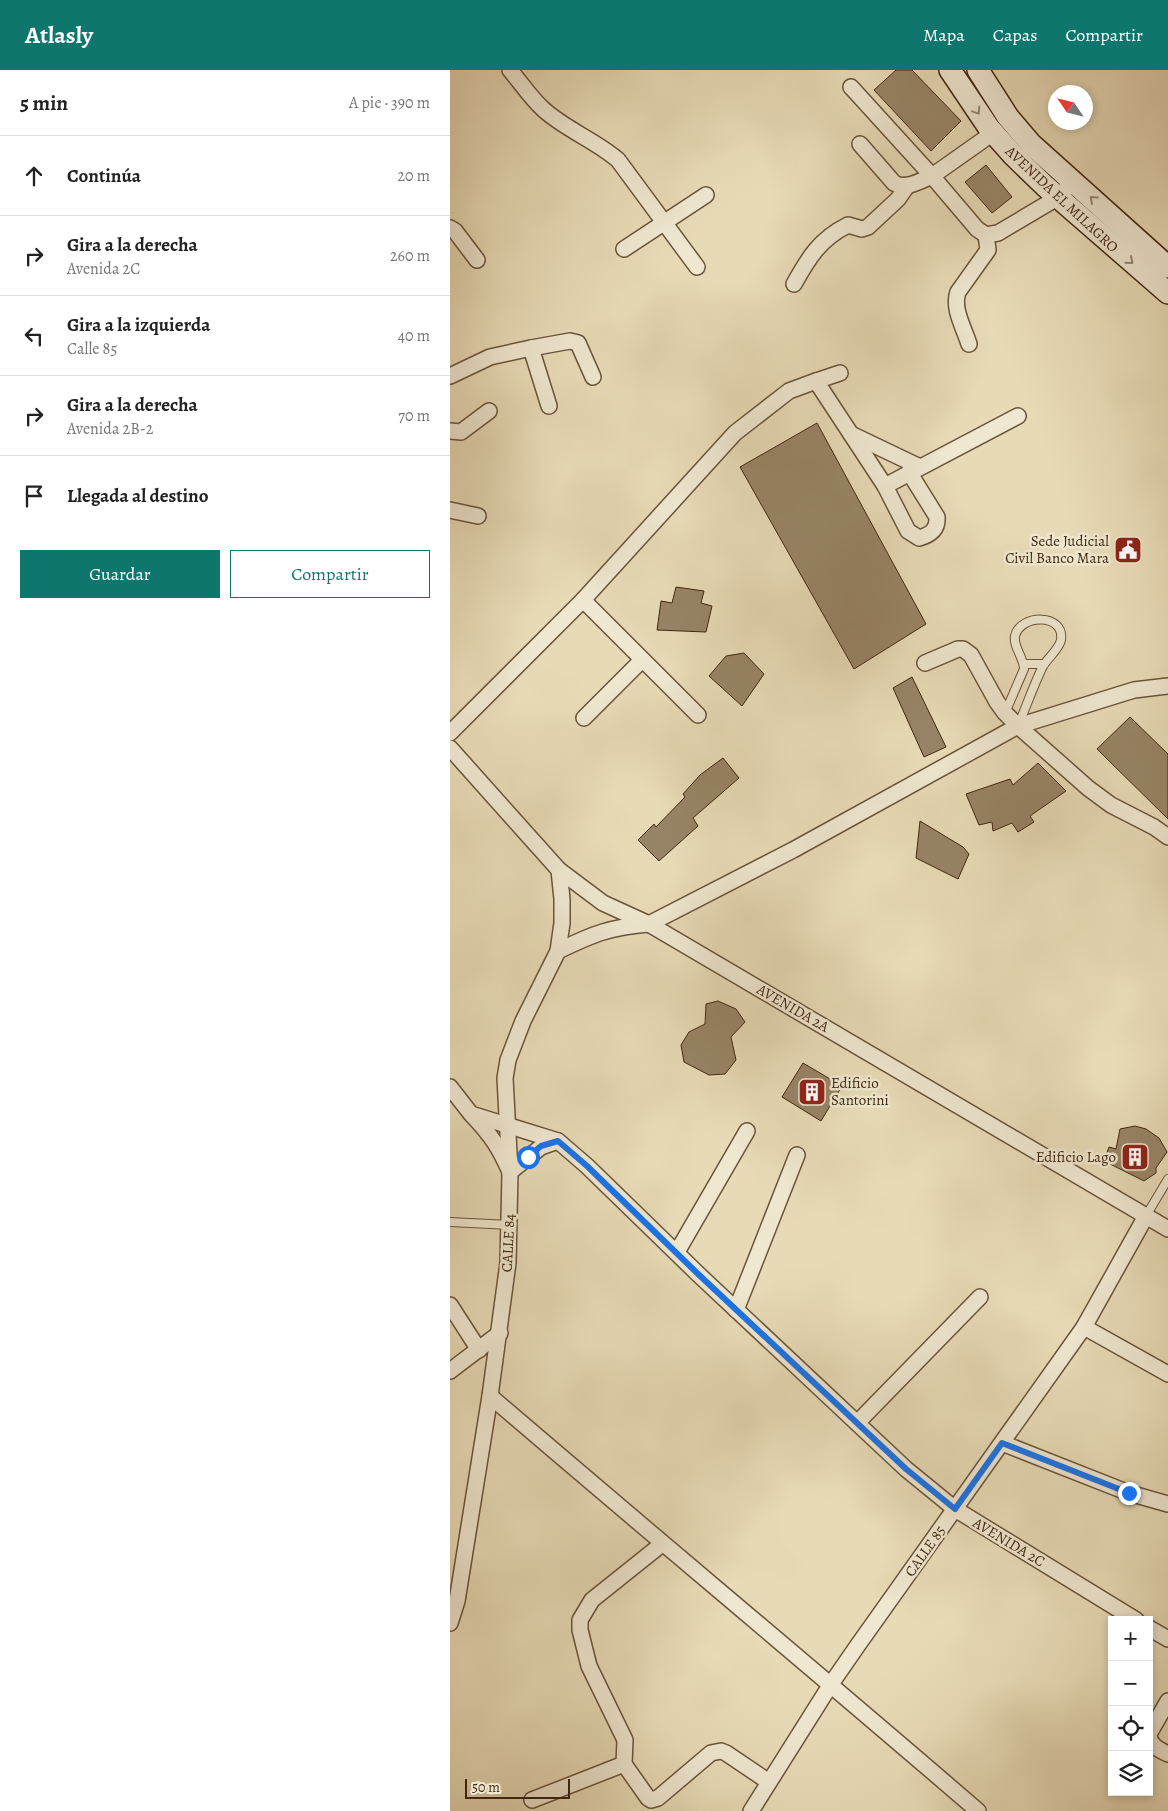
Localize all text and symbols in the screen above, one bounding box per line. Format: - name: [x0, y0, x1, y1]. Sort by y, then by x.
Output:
- text: Atlasly: [25, 19, 93, 51]
- text: Mapa: [923, 23, 965, 47]
- text: Capas: [993, 23, 1037, 47]
- text: Compartir: [1065, 23, 1143, 47]
- north arrow: [1048, 85, 1093, 130]
- text: 5 min: [20, 89, 68, 117]
- text: A pie · 390 m: [349, 92, 430, 114]
- one-way arrow: [971, 105, 980, 114]
- street label: AVENIDA EL MILAGRO: [1000, 141, 1123, 257]
- icon: ahead: [20, 162, 48, 190]
- text: Continúa: [67, 163, 141, 189]
- text: 20 m: [397, 165, 430, 187]
- one-way arrow: [1089, 196, 1098, 205]
- text: Gira a la derecha: [67, 232, 198, 258]
- icon: right: [20, 242, 48, 270]
- text: 260 m: [390, 245, 430, 267]
- one-way arrow: [1125, 255, 1134, 264]
- text: Avenida 2C: [67, 258, 140, 280]
- text: Gira a la izquierda: [67, 312, 210, 338]
- icon: left: [20, 322, 48, 350]
- text: 40 m: [398, 325, 430, 347]
- text: Calle 85: [67, 338, 117, 360]
- text: Gira a la derecha: [67, 392, 198, 418]
- icon: right: [20, 402, 48, 430]
- text: 70 m: [398, 405, 430, 427]
- text: Avenida 2B-2: [67, 418, 153, 440]
- icon: arrive: [20, 482, 48, 510]
- text: Llegada al destino: [67, 483, 209, 509]
- place label: Sede Judicial Civil Banco Mara: [1005, 531, 1109, 568]
- public building icon: Sede Judicial Civil Banco Mara: [1113, 535, 1143, 565]
- button: Guardar: [20, 550, 220, 598]
- button: Compartir: [230, 550, 430, 598]
- street label: AVENIDA 2A: [752, 979, 833, 1037]
- place label: Edificio Santorini: [831, 1073, 889, 1110]
- building icon: Edificio Santorini: [797, 1077, 827, 1107]
- building icon: Edificio Lago: [1120, 1142, 1150, 1172]
- route start: [517, 1146, 540, 1169]
- place label: Edificio Lago: [1036, 1147, 1116, 1167]
- street label: CALLE 84: [496, 1213, 520, 1273]
- route end: [1118, 1482, 1141, 1505]
- street label: AVENIDA 2C: [968, 1512, 1049, 1571]
- street label: CALLE 85: [900, 1521, 950, 1581]
- map controls: [1108, 1616, 1153, 1796]
- button: +: [1108, 1616, 1153, 1661]
- button: −: [1108, 1661, 1153, 1706]
- button: locate: [1108, 1706, 1153, 1751]
- button: layers: [1108, 1751, 1153, 1796]
- scale bar: [465, 1776, 570, 1799]
- text: 50 m: [472, 1778, 500, 1797]

